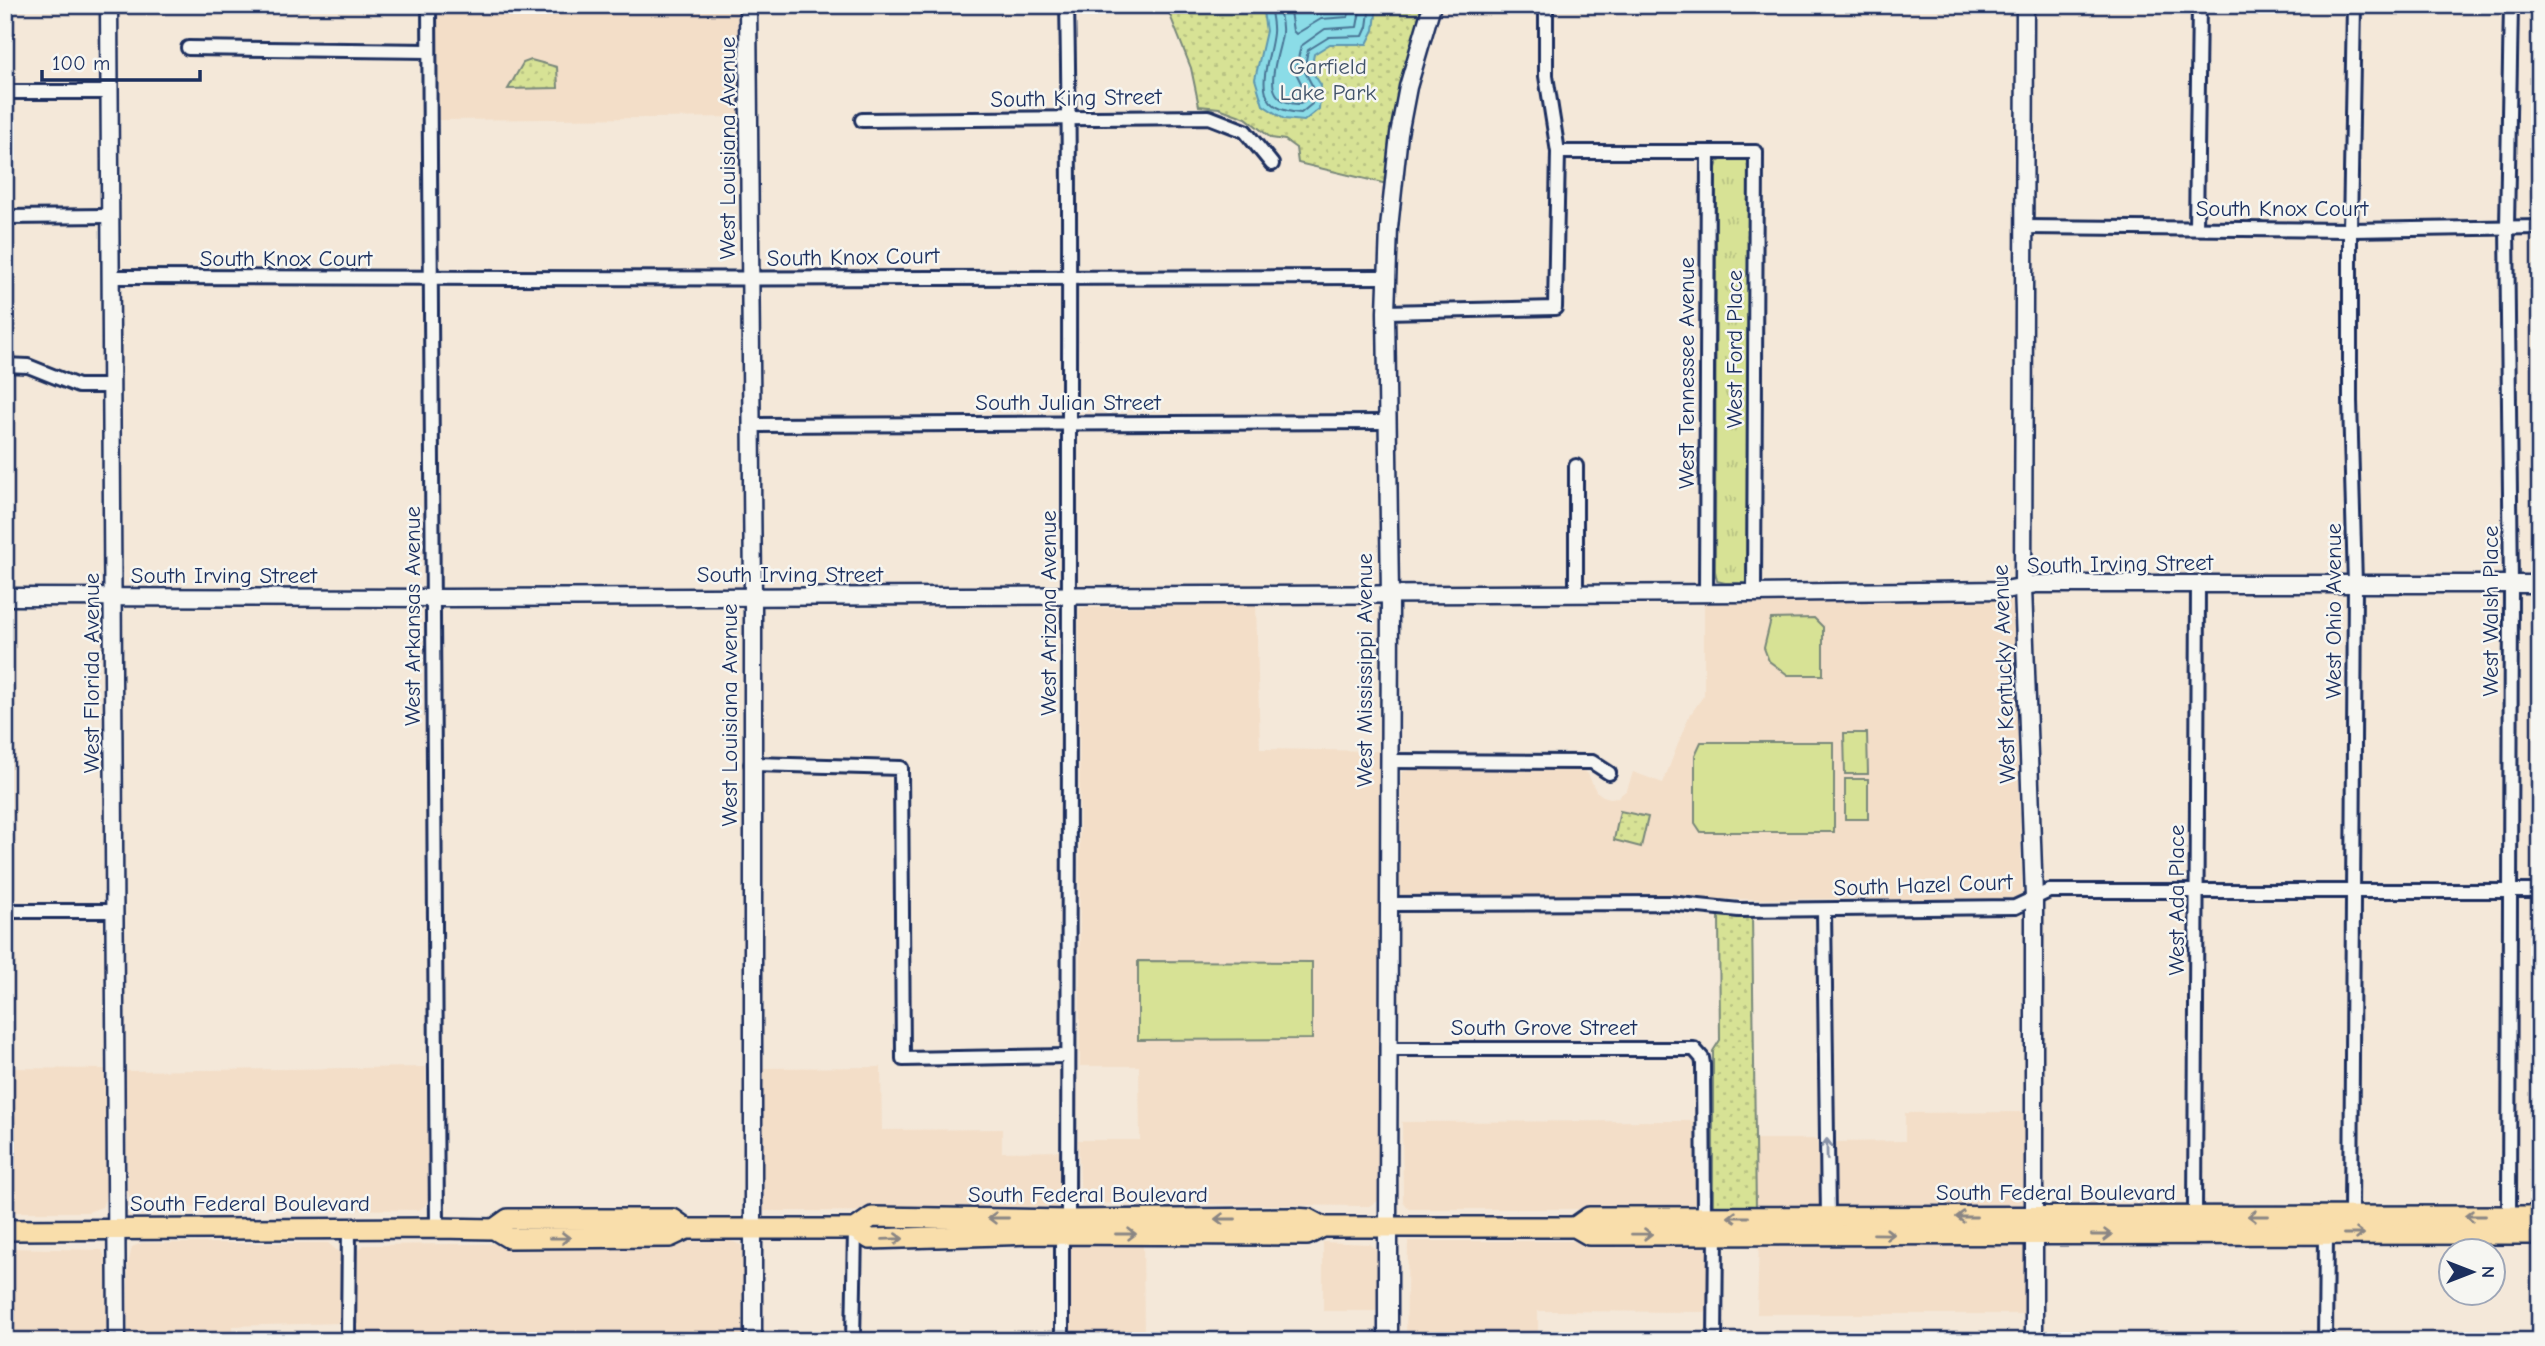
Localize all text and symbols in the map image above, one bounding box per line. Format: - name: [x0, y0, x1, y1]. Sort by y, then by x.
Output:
- street label: West Louisiana Avenue: [714, 37, 741, 259]
- scale bar: [42, 38, 200, 82]
- text: 100 m: [52, 51, 110, 75]
- park label: Garfield Lake Park: [1280, 53, 1376, 106]
- street label: South King Street: [990, 83, 1163, 113]
- street label: South Knox Court: [2196, 195, 2370, 222]
- street label: South Knox Court: [766, 242, 941, 272]
- street label: South Knox Court: [200, 245, 374, 272]
- street label: West Tennessee Avenue: [1673, 257, 1700, 489]
- street label: West Ford Place: [1721, 270, 1748, 428]
- street label: South Julian Street: [975, 389, 1162, 416]
- street label: West Arkansas Avenue: [399, 506, 426, 726]
- street label: West Arizona Avenue: [1035, 510, 1062, 716]
- street label: West Ohio Avenue: [2320, 523, 2347, 699]
- street label: West Walsh Place: [2477, 526, 2504, 696]
- street label: South Irving Street: [2027, 549, 2215, 579]
- street label: West Mississippi Avenue: [1351, 553, 1378, 787]
- street label: South Irving Street: [697, 561, 885, 588]
- street label: South Irving Street: [131, 562, 319, 589]
- street label: West Kentucky Avenue: [1987, 564, 2021, 784]
- street label: West Florida Avenue: [78, 573, 105, 773]
- street label: West Louisiana Avenue: [716, 604, 743, 826]
- street label: West Ada Place: [2163, 824, 2190, 976]
- street label: South Hazel Court: [1833, 868, 2014, 902]
- street label: South Grove Street: [1451, 1014, 1639, 1041]
- one-way arrow: [1820, 1138, 1834, 1161]
- street label: South Federal Boulevard: [1936, 1179, 2176, 1206]
- street label: South Federal Boulevard: [968, 1181, 1208, 1208]
- street label: South Federal Boulevard: [130, 1190, 370, 1217]
- one-way arrow: [2247, 1209, 2270, 1223]
- one-way arrow: [2464, 1209, 2487, 1223]
- one-way arrow: [1727, 1210, 1750, 1224]
- one-way arrow: [1954, 1210, 1977, 1224]
- one-way arrow: [987, 1211, 1010, 1225]
- one-way arrow: [1214, 1212, 1237, 1226]
- one-way arrow: [1114, 1227, 1137, 1241]
- one-way arrow: [1630, 1227, 1653, 1241]
- one-way arrow: [1872, 1227, 1895, 1240]
- one-way arrow: [2342, 1227, 2365, 1241]
- one-way arrow: [2090, 1228, 2113, 1242]
- one-way arrow: [548, 1231, 571, 1245]
- one-way arrow: [881, 1232, 904, 1245]
- north arrow: [2436, 1238, 2506, 1308]
- text: N: [2477, 1266, 2499, 1278]

